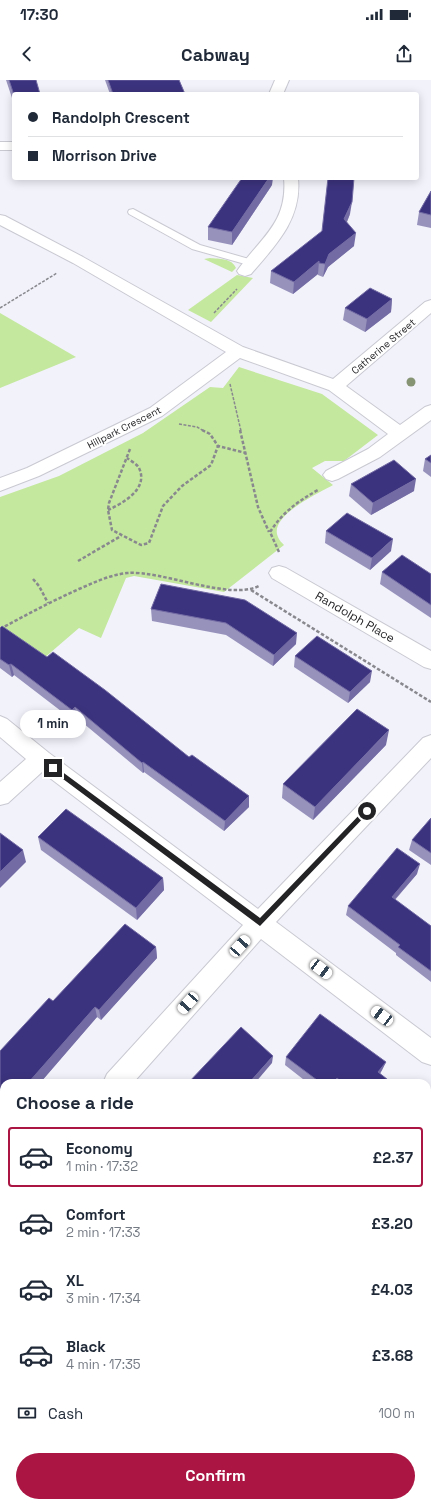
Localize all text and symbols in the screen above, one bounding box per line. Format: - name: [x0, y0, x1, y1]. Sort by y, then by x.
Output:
- text: 17:30: [20, 5, 58, 24]
- icon: back: [16, 43, 38, 65]
- text: Cabway: [181, 43, 250, 66]
- icon: share: [393, 43, 415, 65]
- text: Randolph Crescent: [52, 108, 190, 127]
- text: Morrison Drive: [52, 146, 157, 165]
- street label: Catherine Street: [349, 315, 418, 377]
- street label: Hillpark Crescent: [85, 403, 164, 452]
- street label: Randolph Place: [312, 588, 398, 646]
- callout: 1 min: [20, 710, 86, 738]
- text: 1 min: [37, 715, 69, 732]
- route end: [44, 759, 62, 777]
- route start: [358, 802, 376, 820]
- car: [228, 933, 252, 959]
- car: [308, 957, 334, 981]
- car: [176, 990, 200, 1016]
- car: [369, 1004, 395, 1028]
- text: Choose a ride: [16, 1091, 134, 1114]
- icon: car: [18, 1139, 54, 1175]
- text: Economy: [66, 1139, 133, 1158]
- text: £2.37: [373, 1148, 413, 1167]
- text: 1 min · 17:32: [66, 1158, 138, 1175]
- icon: car: [18, 1205, 54, 1241]
- text: Comfort: [66, 1205, 126, 1224]
- text: £3.20: [371, 1214, 413, 1233]
- text: 2 min · 17:33: [66, 1224, 140, 1241]
- icon: car: [18, 1271, 54, 1307]
- text: XL: [66, 1271, 84, 1290]
- text: £4.03: [371, 1280, 413, 1299]
- text: 3 min · 17:34: [66, 1290, 141, 1307]
- icon: car: [18, 1337, 54, 1373]
- text: Black: [66, 1337, 106, 1356]
- text: £3.68: [372, 1346, 413, 1365]
- text: 4 min · 17:35: [66, 1356, 141, 1373]
- icon: cash: [16, 1402, 38, 1424]
- text: Cash: [48, 1404, 83, 1423]
- text: 100 m: [378, 1405, 415, 1422]
- button: Confirm: [16, 1453, 415, 1499]

